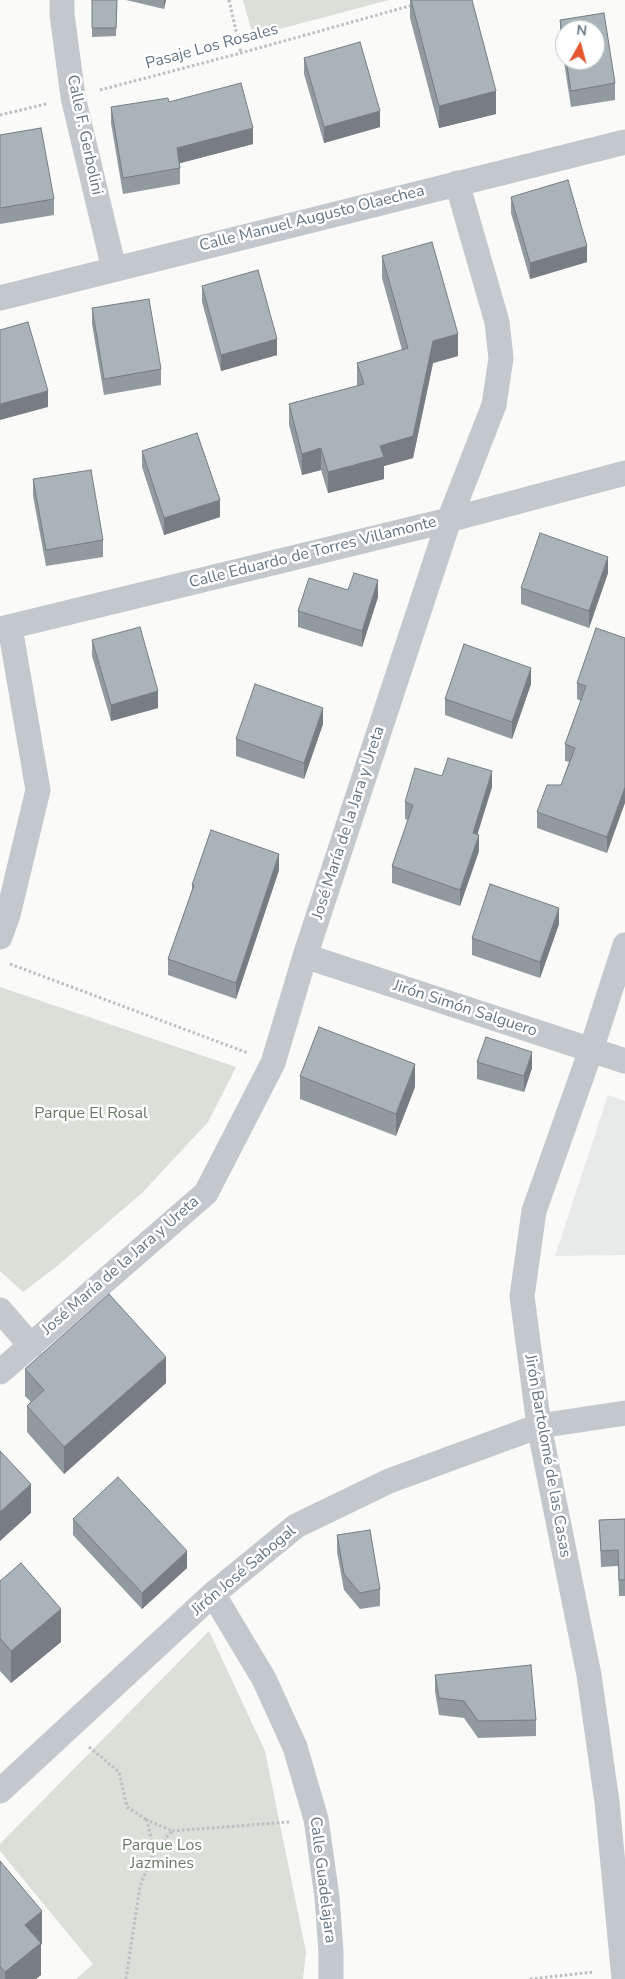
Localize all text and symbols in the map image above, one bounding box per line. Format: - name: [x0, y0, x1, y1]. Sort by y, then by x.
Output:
- street label: Pasaje Los Rosales: [144, 20, 280, 74]
- north arrow: [555, 20, 605, 70]
- text: N: [575, 21, 588, 41]
- street label: Calle F. Gerbolini: [62, 73, 106, 197]
- street label: Calle Manuel Augusto Olaechea: [198, 182, 426, 256]
- street label: Calle Eduardo de Torres Villamonte: [187, 513, 439, 593]
- street label: José María de la Jara y Ureta: [309, 724, 389, 922]
- street label: Jirón Simón Salguero: [391, 977, 539, 1041]
- park label: Parque El Rosal: [34, 1104, 148, 1124]
- street label: José María de la Jara y Ureta: [38, 1193, 204, 1339]
- street label: Jirón Bartolomé de las Casas: [520, 1353, 574, 1559]
- street label: Jirón José Sabogal: [188, 1522, 300, 1620]
- street label: Calle Guadelajara: [305, 1816, 339, 1944]
- park label: Parque Los Jazmines: [122, 1836, 202, 1874]

